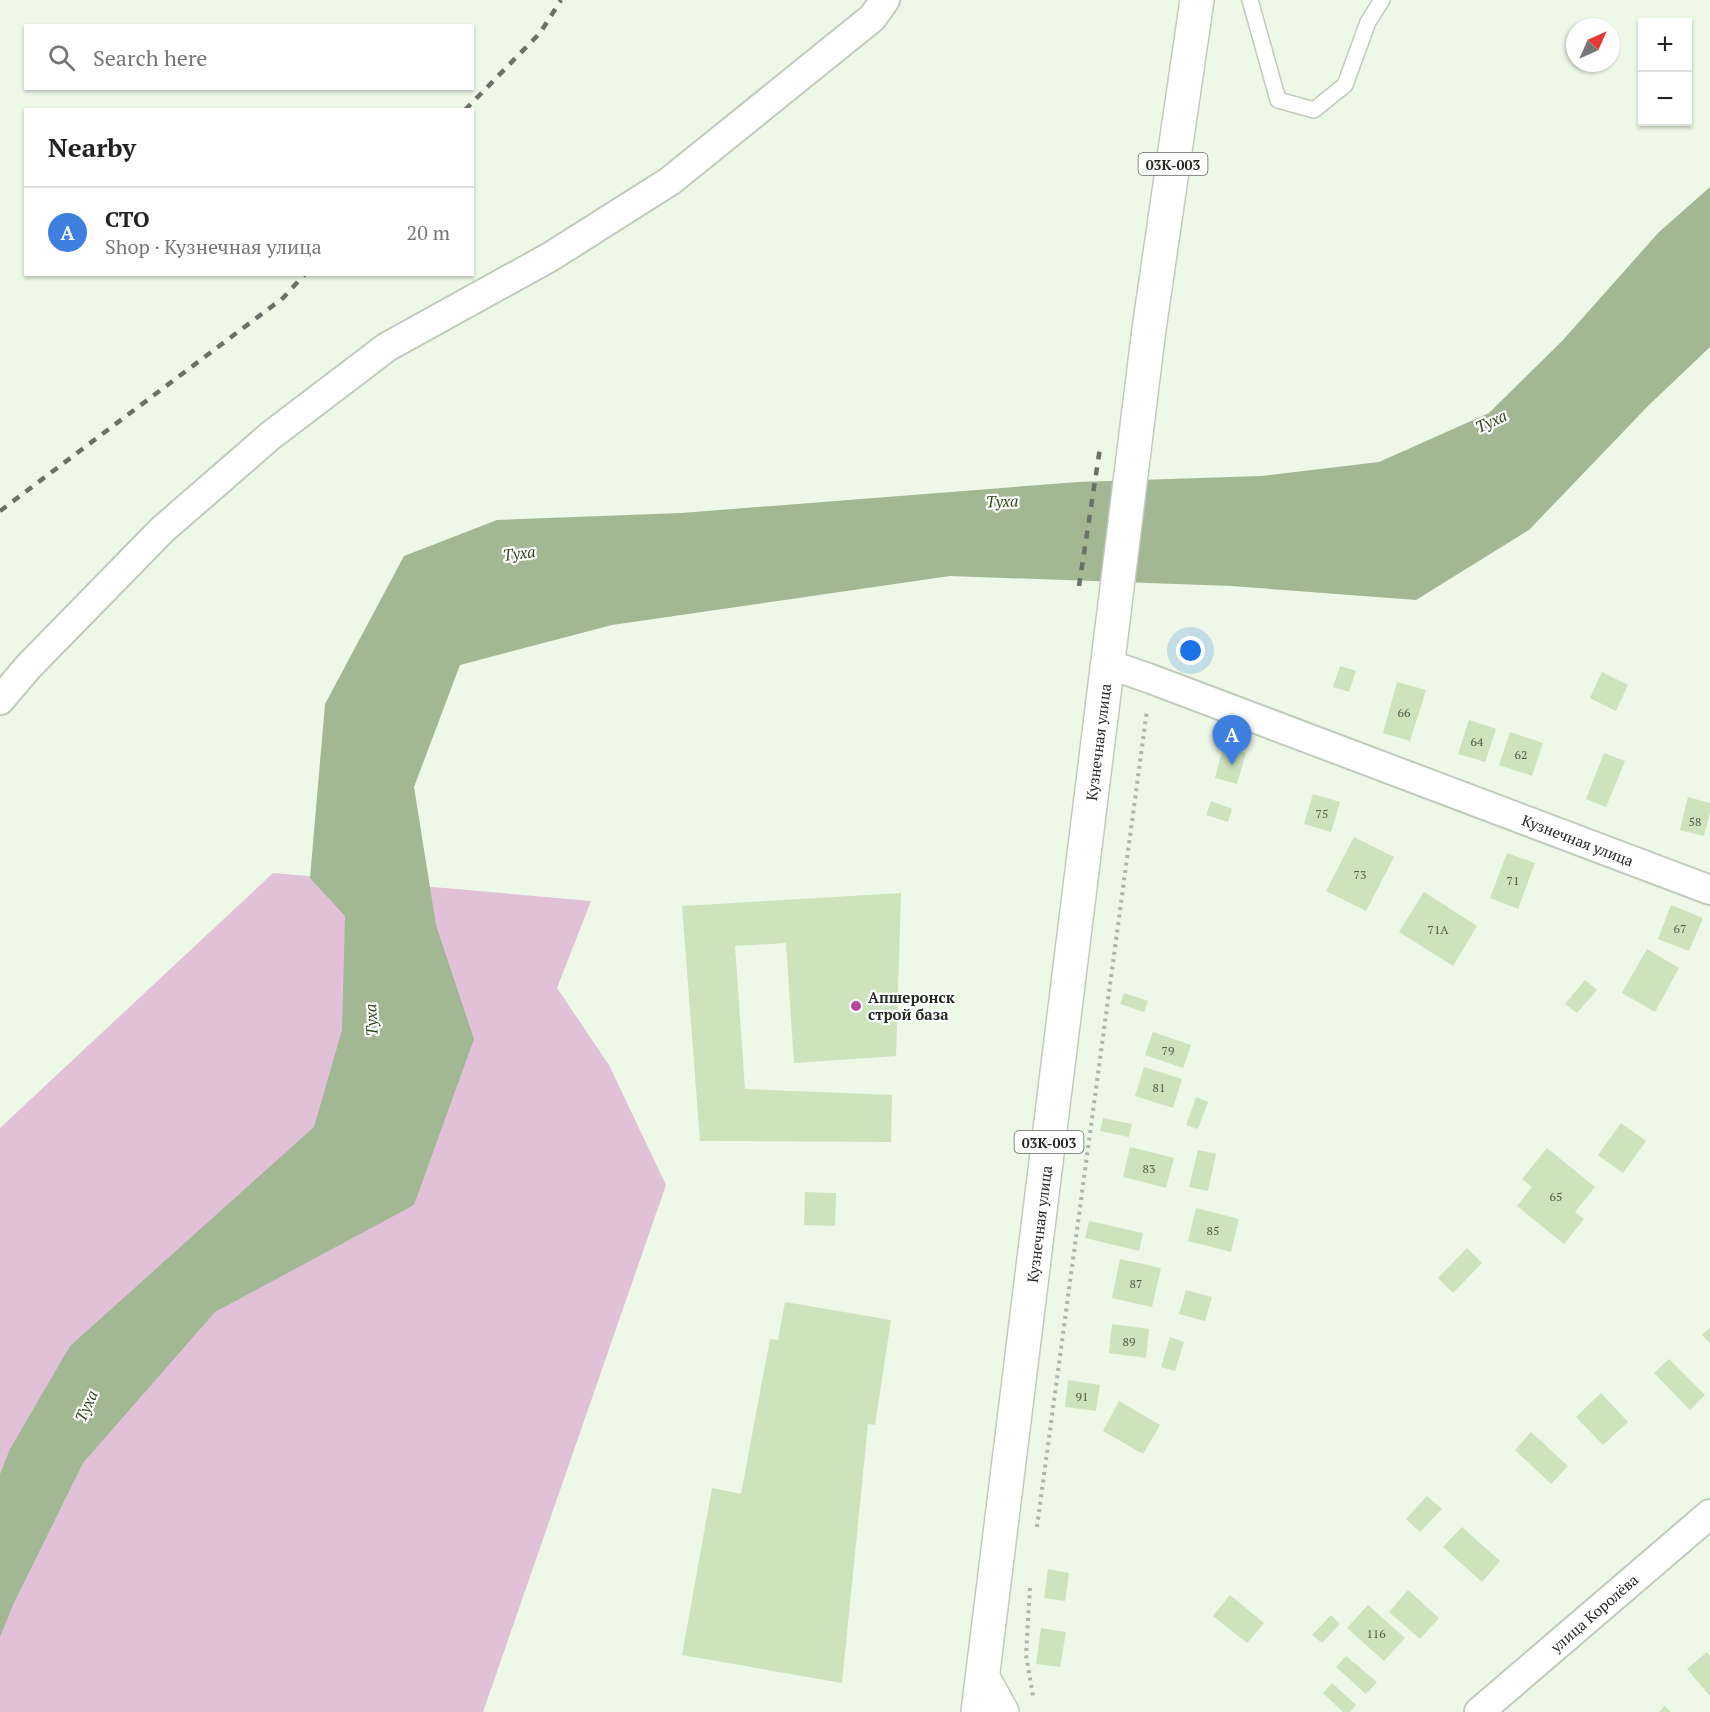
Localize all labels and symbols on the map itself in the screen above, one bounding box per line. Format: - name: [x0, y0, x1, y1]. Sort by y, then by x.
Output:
- north arrow: [1566, 18, 1620, 72]
- road number: 03К-003: [1138, 153, 1208, 175]
- water label: Туха: [1472, 404, 1510, 438]
- water label: Туха: [985, 489, 1019, 513]
- water label: Туха: [501, 540, 537, 566]
- your location: [1176, 636, 1205, 665]
- street label: Кузнечная улица: [1081, 682, 1115, 802]
- house number: 66: [1398, 705, 1411, 720]
- pin: A: [1212, 716, 1252, 765]
- house number: 64: [1471, 734, 1484, 749]
- house number: 62: [1515, 747, 1527, 762]
- house number: 75: [1316, 806, 1328, 821]
- street label: Кузнечная улица: [1519, 810, 1637, 871]
- house number: 58: [1689, 814, 1701, 829]
- house number: 73: [1354, 867, 1366, 882]
- house number: 71: [1507, 873, 1519, 888]
- house number: 67: [1674, 921, 1686, 936]
- house number: 71А: [1428, 922, 1449, 937]
- place label: Апшеронск строй база: [868, 987, 955, 1024]
- marker: Апшеронск строй база: [849, 999, 863, 1013]
- water label: Туха: [359, 1003, 383, 1037]
- house number: 79: [1162, 1043, 1174, 1058]
- house number: 81: [1153, 1080, 1165, 1095]
- road number: 03К-003: [1014, 1131, 1084, 1153]
- house number: 83: [1143, 1161, 1155, 1176]
- street label: Кузнечная улица: [1022, 1164, 1056, 1284]
- house number: 65: [1550, 1189, 1562, 1204]
- house number: 85: [1207, 1223, 1219, 1238]
- house number: 87: [1130, 1276, 1142, 1291]
- house number: 89: [1123, 1334, 1135, 1349]
- water label: Туха: [69, 1387, 103, 1425]
- house number: 91: [1076, 1389, 1088, 1404]
- street label: улица Королёва: [1545, 1569, 1642, 1657]
- house number: 116: [1366, 1626, 1386, 1641]

